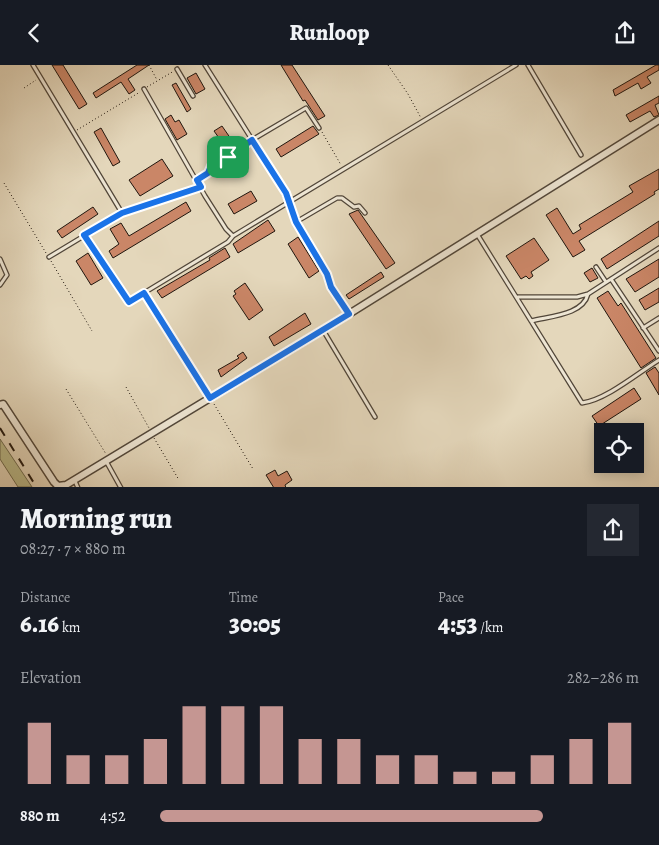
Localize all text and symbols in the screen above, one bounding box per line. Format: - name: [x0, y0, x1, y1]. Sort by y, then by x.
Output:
- text: Runloop: [290, 18, 370, 48]
- icon: back: [20, 19, 48, 47]
- icon: share: [611, 19, 639, 47]
- pin: [207, 136, 249, 178]
- icon: arrive: [214, 143, 242, 171]
- map controls: [594, 423, 644, 473]
- button: locate: [594, 423, 644, 473]
- text: Morning run: [20, 500, 172, 538]
- button: share: [587, 504, 639, 556]
- text: 08:27 · 7 × 880 m: [20, 538, 126, 560]
- text: Distance: [20, 588, 70, 607]
- text: Time: [229, 588, 258, 607]
- text: Pace: [438, 588, 464, 607]
- text: 6.16: [20, 607, 59, 641]
- text: 30:05: [229, 607, 281, 641]
- text: 4:53: [438, 607, 478, 641]
- text: km: [59, 618, 81, 637]
- text: /km: [478, 618, 504, 637]
- text: Elevation: [20, 667, 81, 689]
- text: 282–286 m: [567, 667, 639, 689]
- text: 880 m: [20, 805, 60, 827]
- text: 4:52: [100, 805, 126, 827]

